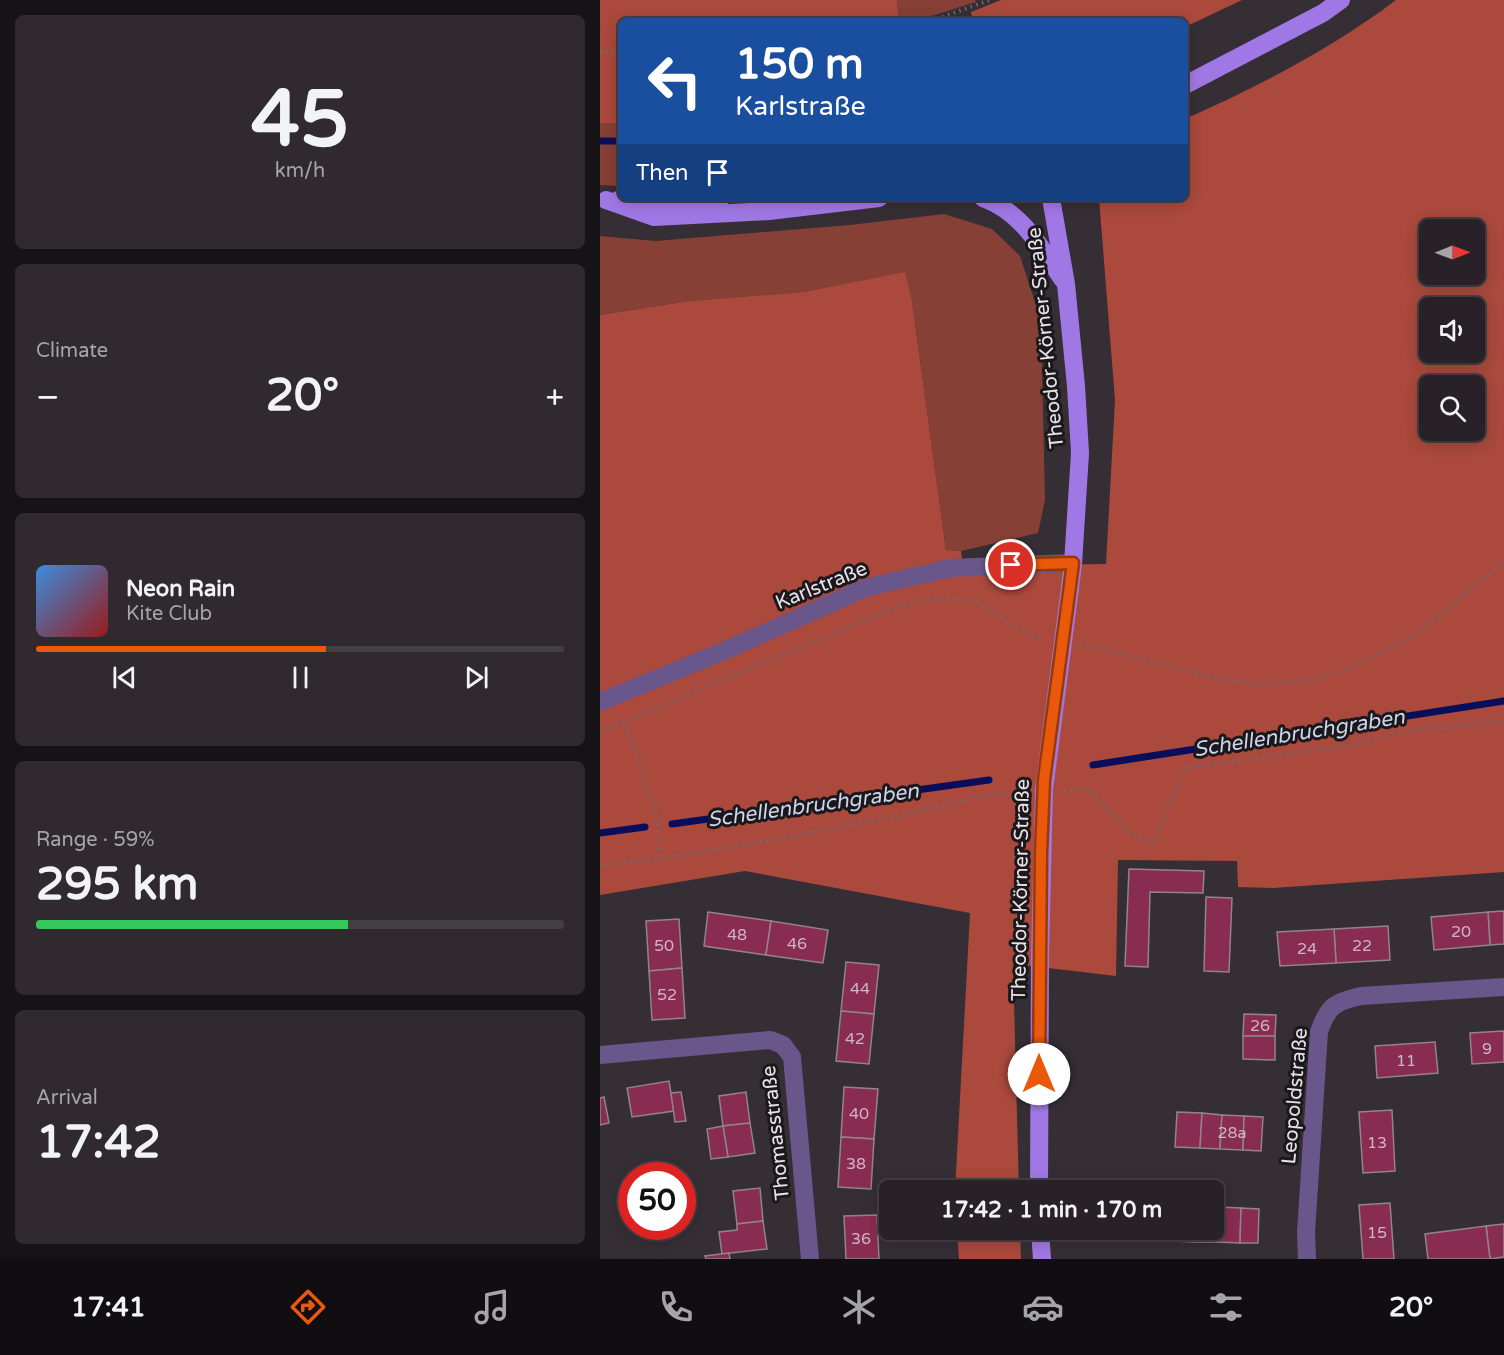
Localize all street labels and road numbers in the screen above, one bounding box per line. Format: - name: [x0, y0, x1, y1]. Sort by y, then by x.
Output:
- street label: Theodor-Körner-Straße: [1022, 226, 1070, 450]
- street label: Karlstraße: [772, 557, 871, 615]
- street label: Theodor-Körner-Straße: [1007, 779, 1035, 1001]
- street label: Leopoldstraße: [1277, 1027, 1313, 1165]
- street label: Thomasstraße: [757, 1064, 795, 1201]

